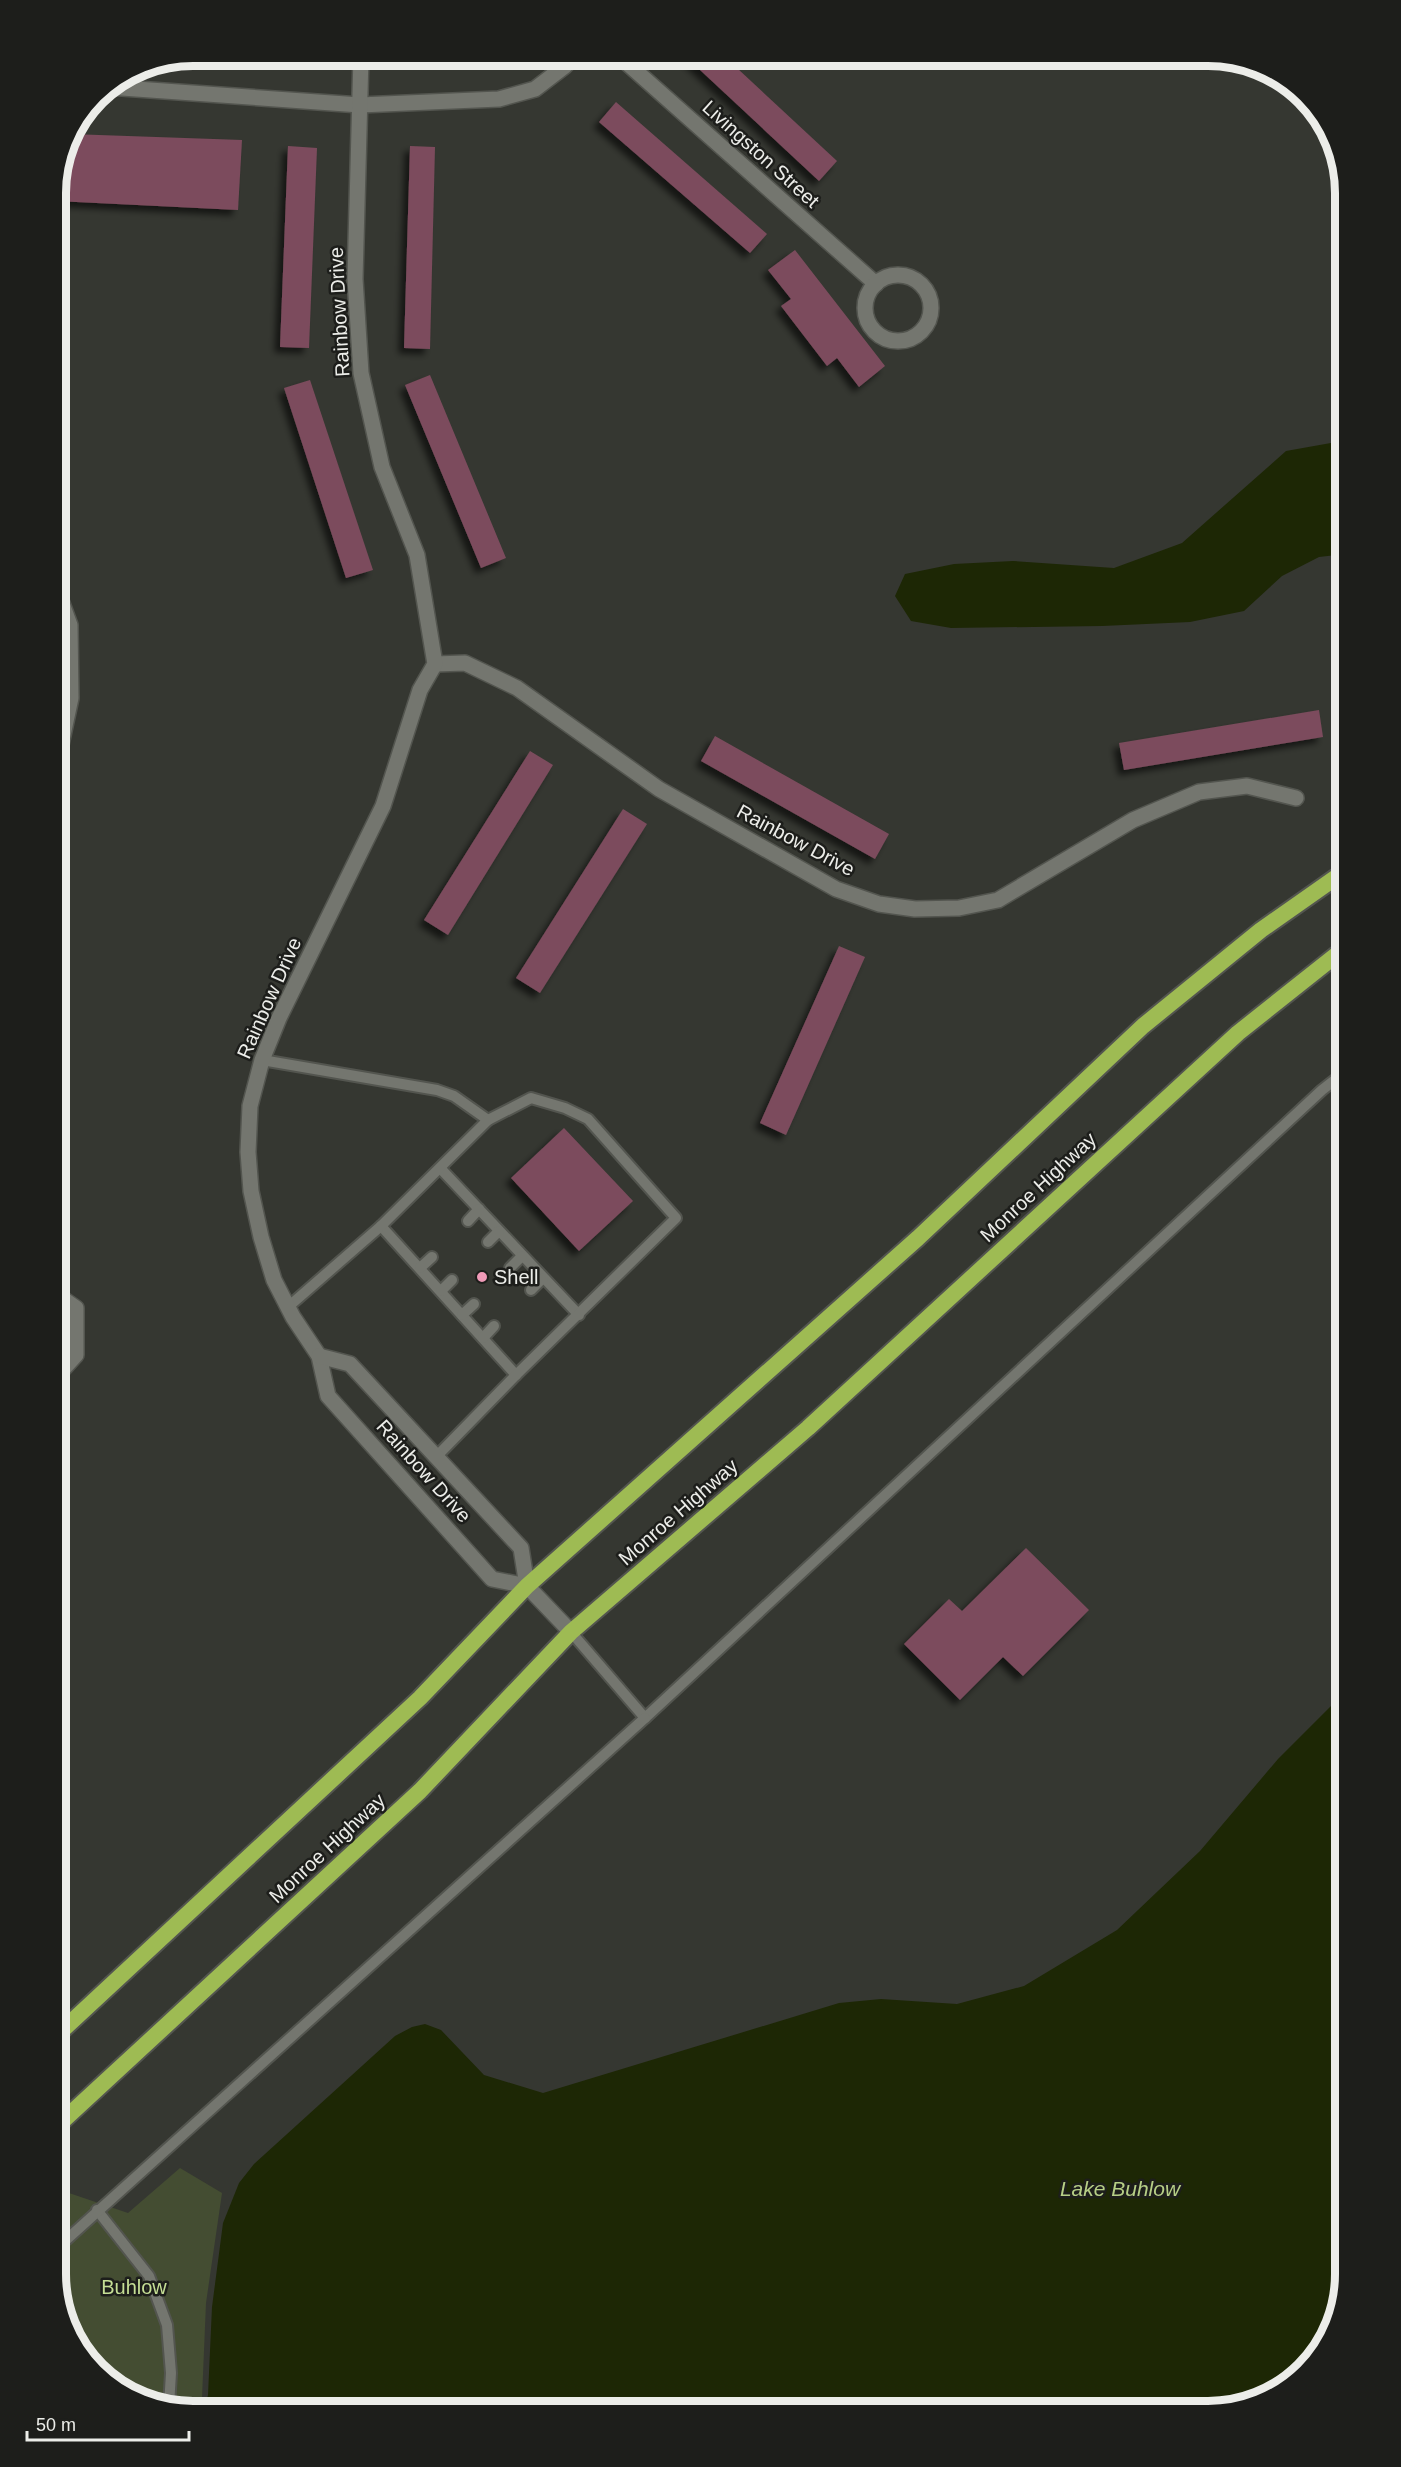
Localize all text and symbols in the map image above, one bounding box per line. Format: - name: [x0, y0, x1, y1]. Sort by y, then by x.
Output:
- street label: Livingston Street: [698, 96, 824, 212]
- street label: Rainbow Drive: [325, 246, 353, 378]
- street label: Rainbow Drive: [733, 800, 859, 880]
- street label: Rainbow Drive: [233, 934, 305, 1062]
- street label: Monroe Highway: [976, 1128, 1100, 1246]
- place label: Shell: [494, 1266, 538, 1288]
- marker: Shell: [475, 1270, 489, 1284]
- street label: Rainbow Drive: [372, 1415, 476, 1527]
- street label: Monroe Highway: [614, 1454, 742, 1570]
- street label: Monroe Highway: [265, 1789, 389, 1907]
- water label: Lake Buhlow: [1060, 2177, 1182, 2200]
- park label: Buhlow: [101, 2276, 167, 2298]
- scale bar: [27, 2404, 189, 2442]
- text: 50 m: [36, 2415, 76, 2435]

